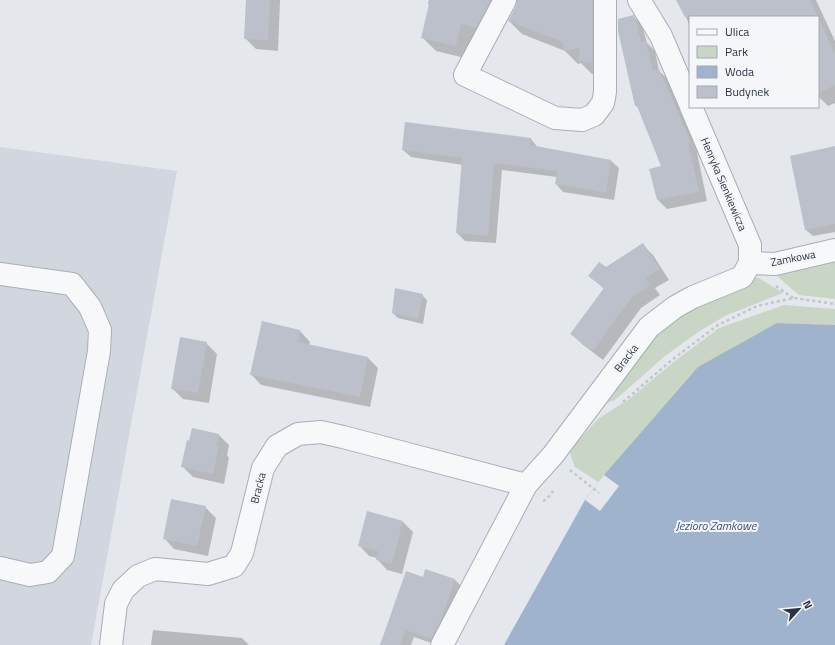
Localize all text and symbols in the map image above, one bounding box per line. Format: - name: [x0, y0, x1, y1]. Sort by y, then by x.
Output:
- legend: [689, 16, 819, 108]
- text: Ulica: [725, 22, 749, 41]
- text: Park: [725, 42, 748, 61]
- text: Woda: [725, 62, 754, 81]
- text: Budynek: [725, 82, 769, 101]
- street label: Henryka Sienkiewicza: [697, 135, 751, 234]
- street label: Zamkowa: [769, 246, 817, 270]
- street label: Bracka: [610, 340, 642, 375]
- street label: Bracka: [246, 470, 270, 505]
- water label: Jezioro Zamkowe: [676, 516, 758, 535]
- north arrow: [779, 589, 819, 629]
- text: N: [799, 597, 817, 611]

